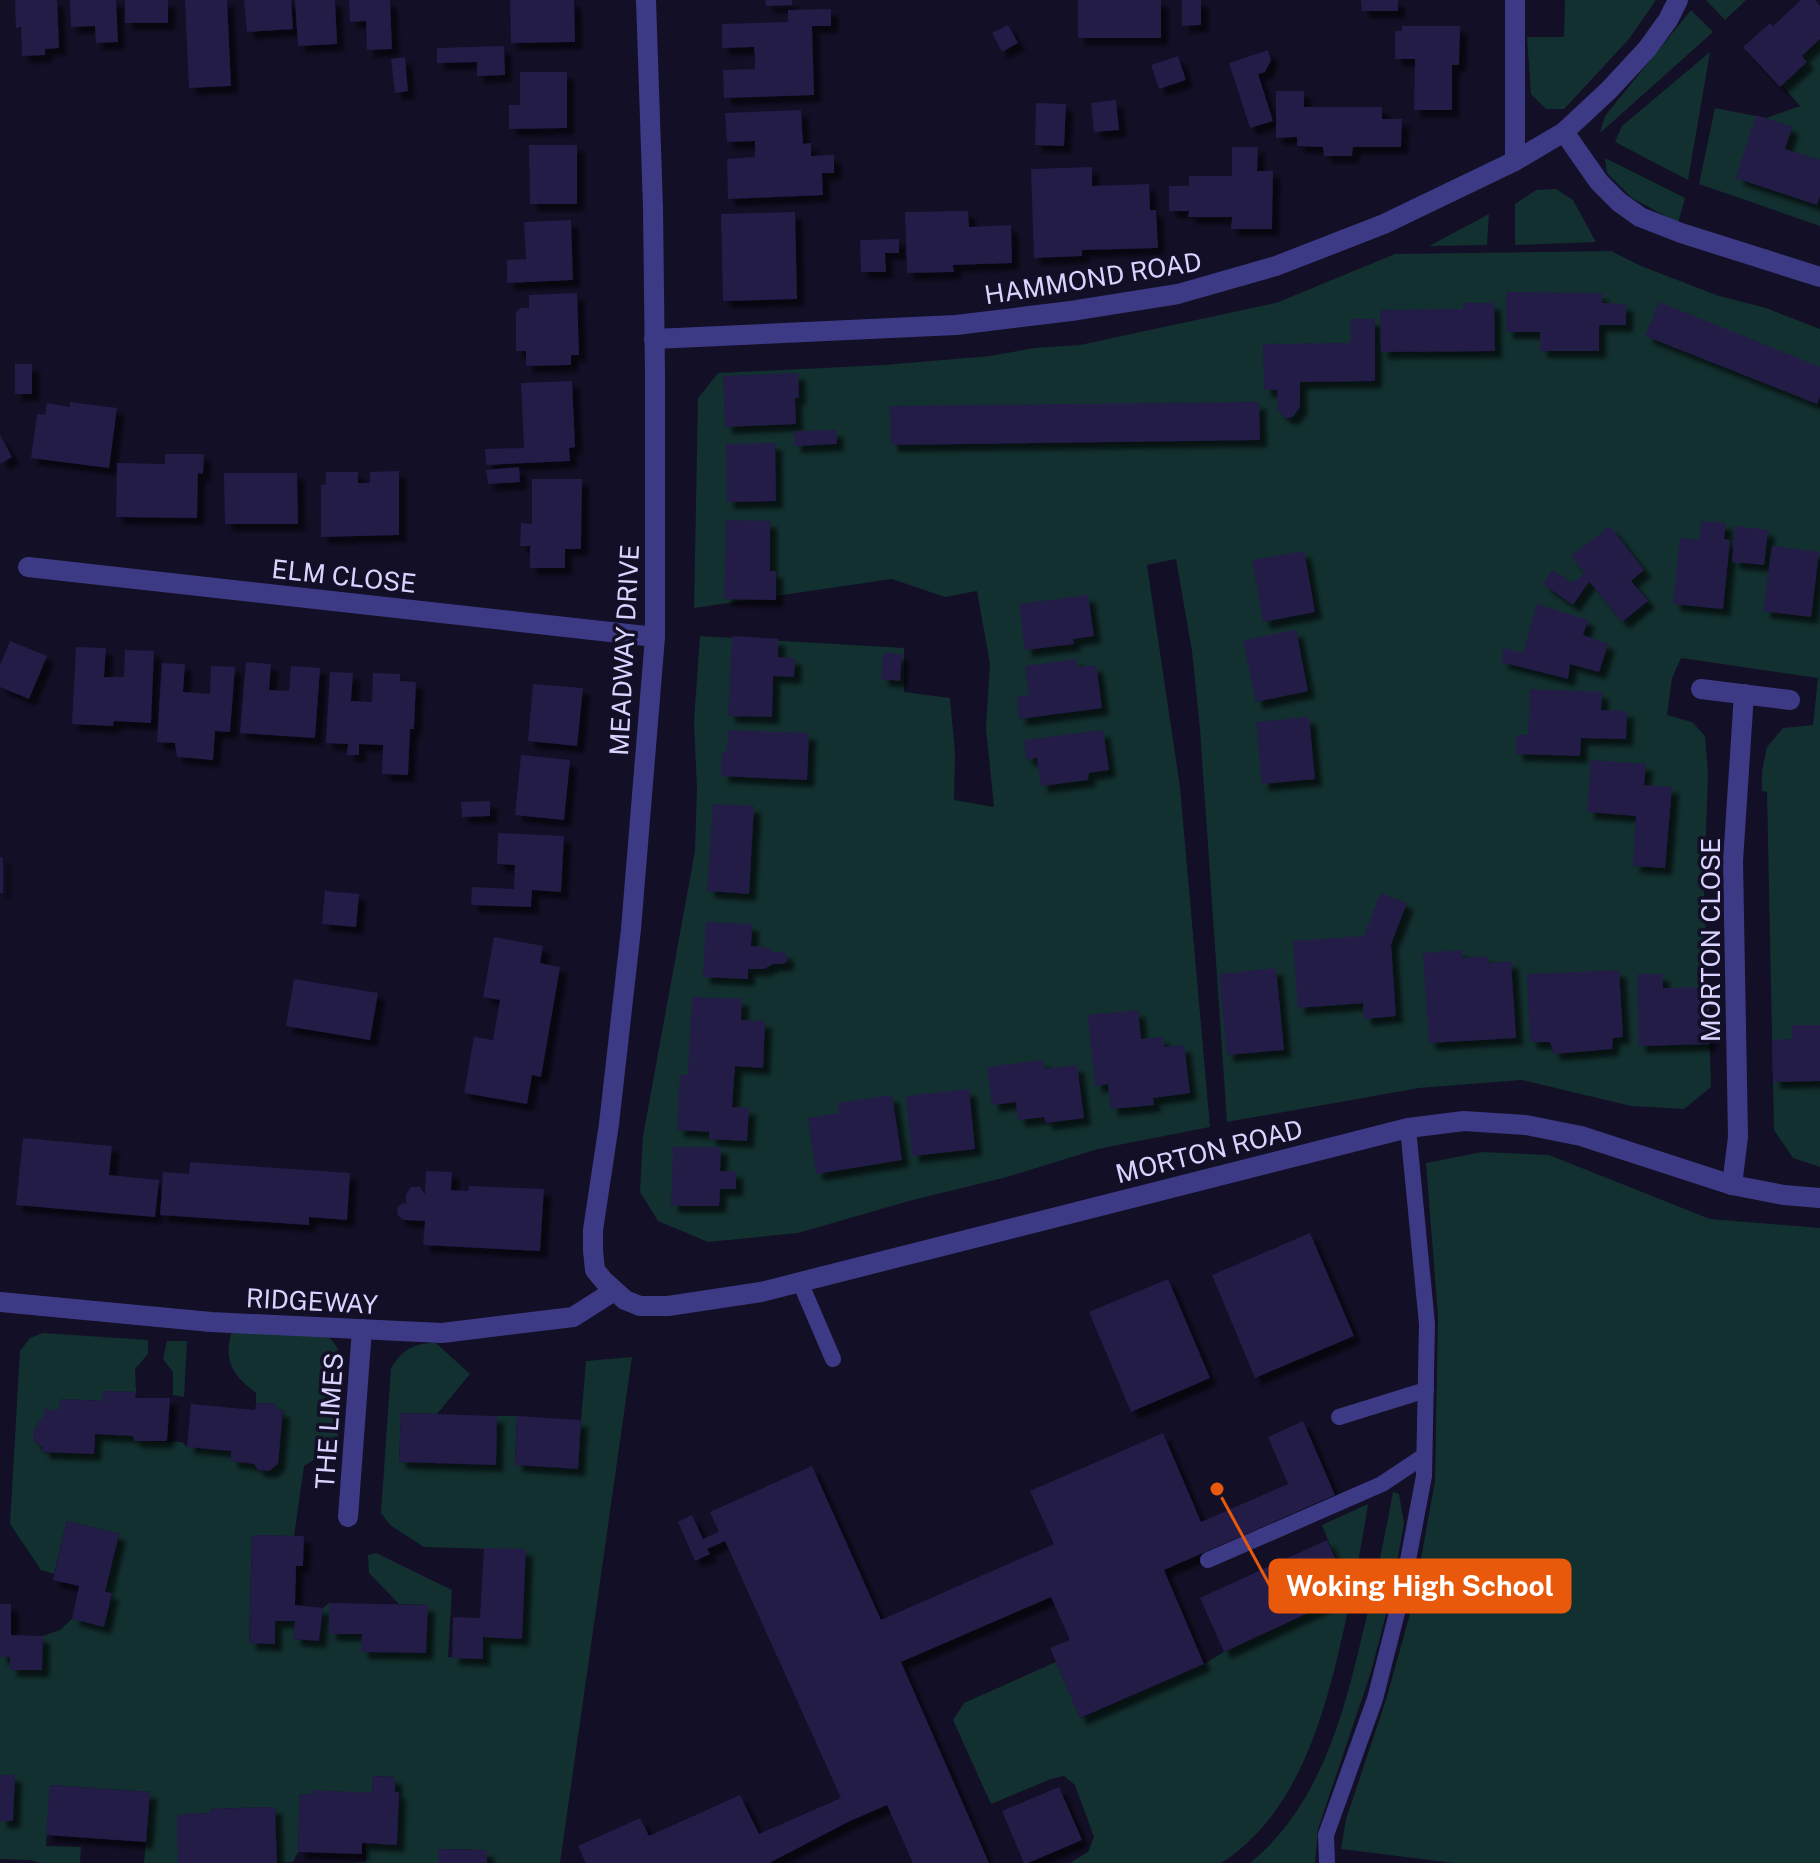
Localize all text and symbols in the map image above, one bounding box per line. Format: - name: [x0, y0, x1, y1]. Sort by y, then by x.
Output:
- street label: HAMMOND ROAD: [982, 246, 1204, 310]
- street label: MEADWAY DRIVE: [603, 544, 645, 756]
- street label: ELM CLOSE: [270, 553, 418, 599]
- street label: MORTON CLOSE: [1695, 838, 1726, 1042]
- street label: MORTON ROAD: [1112, 1113, 1306, 1189]
- street label: RIDGEWAY: [245, 1282, 379, 1320]
- street label: THE LIMES: [309, 1352, 349, 1490]
- callout: Woking High School: [1270, 1560, 1570, 1612]
- text: Woking High School: [1286, 1569, 1554, 1602]

